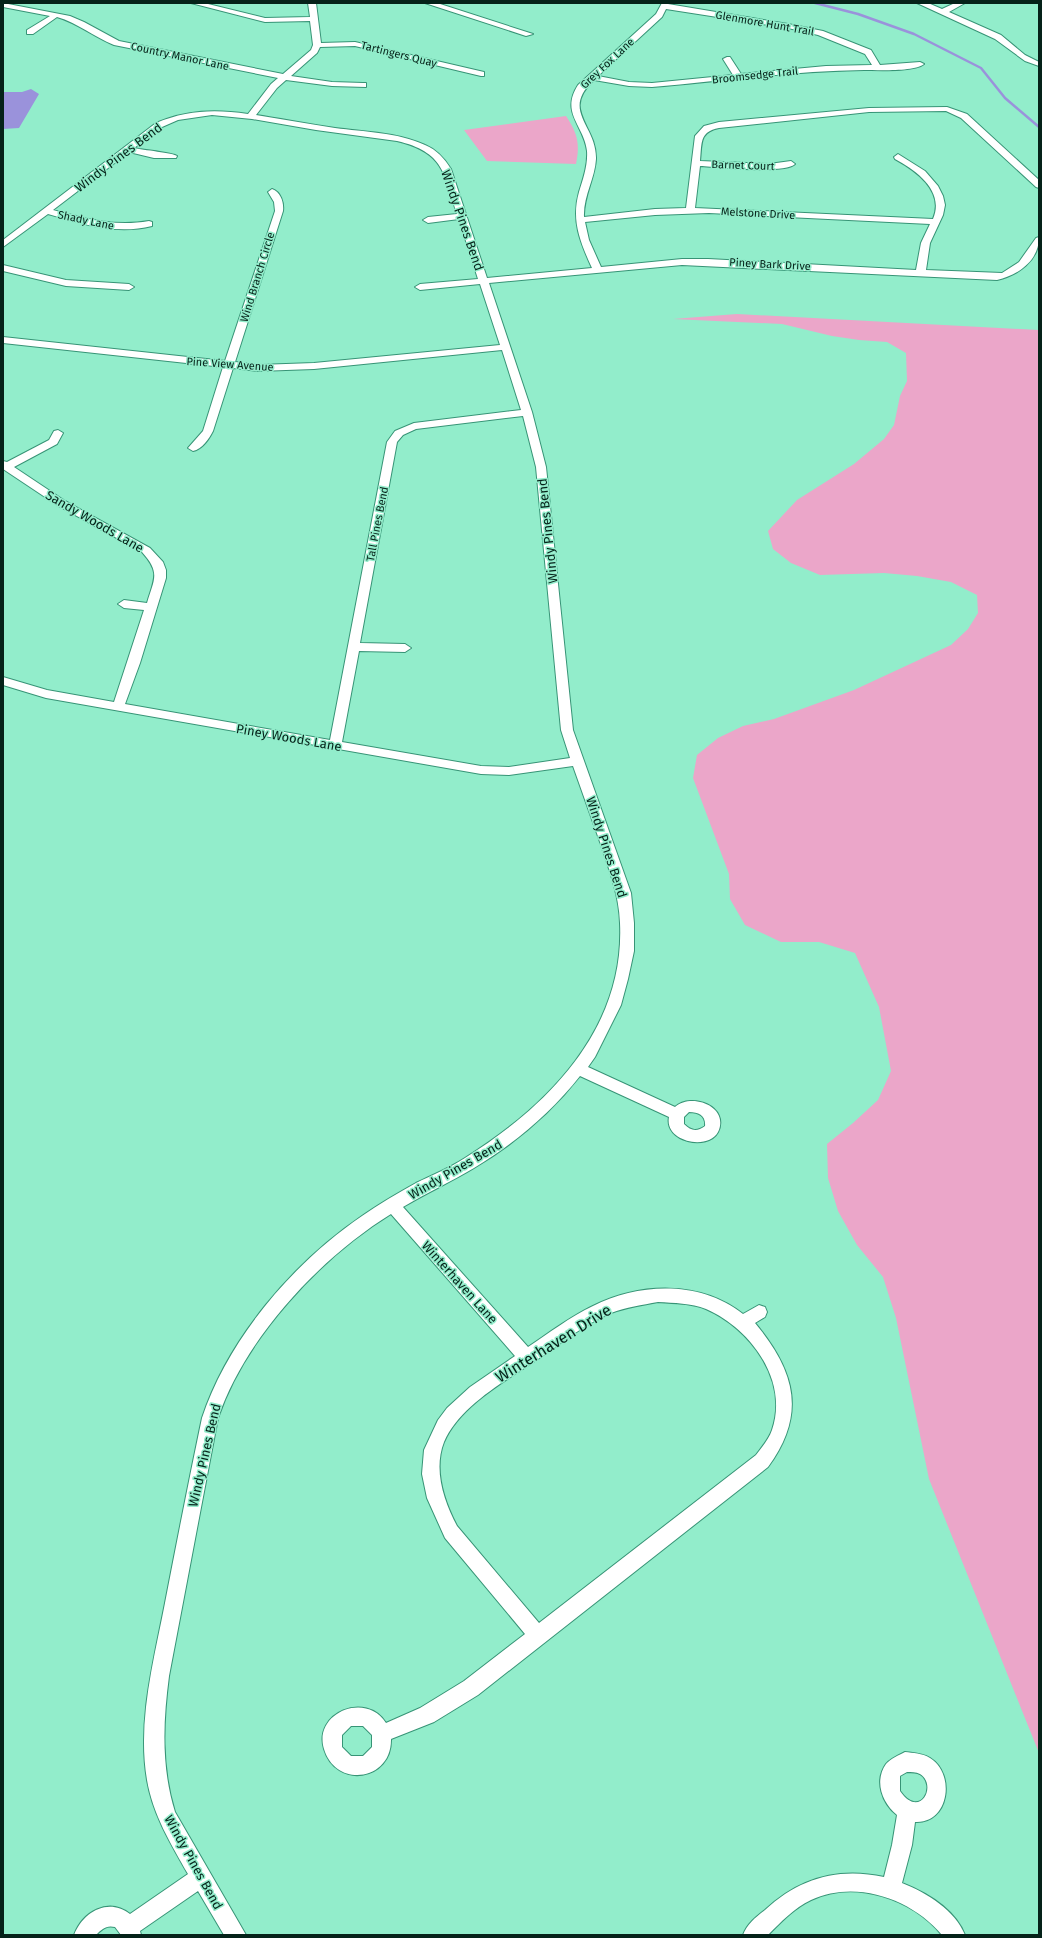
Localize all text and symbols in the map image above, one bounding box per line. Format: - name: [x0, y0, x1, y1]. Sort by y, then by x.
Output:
- street label: Glenmore Hunt Trail: [715, 8, 815, 39]
- street label: Grey Fox Lane: [578, 35, 637, 91]
- street label: Tartingers Quay: [360, 39, 439, 70]
- street label: Country Manor Lane: [130, 40, 230, 73]
- street label: Broomsedge Trail: [711, 65, 799, 86]
- street label: Windy Pines Bend: [72, 120, 165, 195]
- street label: Barnet Court: [711, 158, 775, 173]
- street label: Windy Pines Bend: [438, 168, 487, 272]
- street label: Melstone Drive: [721, 205, 795, 222]
- street label: Shady Lane: [57, 208, 115, 233]
- street label: Wind Branch Circle: [238, 231, 277, 324]
- street label: Piney Bark Drive: [729, 256, 811, 273]
- street label: Pine View Avenue: [186, 355, 274, 374]
- street label: Windy Pines Bend: [535, 478, 560, 584]
- street label: Tall Pines Bend: [364, 486, 391, 563]
- street label: Sandy Woods Lane: [43, 487, 146, 556]
- street label: Piney Woods Lane: [235, 721, 343, 754]
- street label: Windy Pines Bend: [583, 795, 630, 900]
- street label: Windy Pines Bend: [406, 1137, 505, 1202]
- street label: Winterhaven Lane: [419, 1238, 501, 1327]
- street label: Winterhaven Drive: [492, 1300, 615, 1387]
- street label: Windy Pines Bend: [185, 1402, 224, 1508]
- street label: Windy Pines Bend: [161, 1812, 226, 1912]

